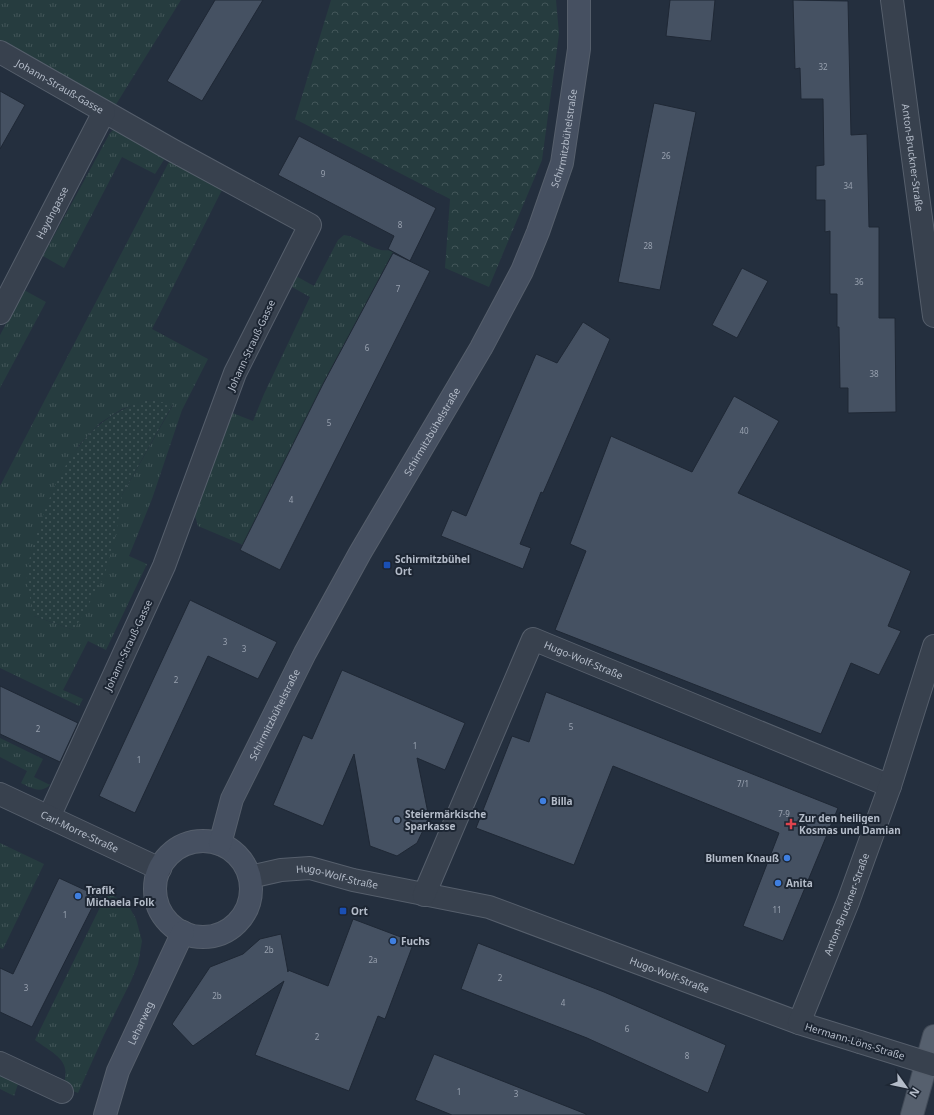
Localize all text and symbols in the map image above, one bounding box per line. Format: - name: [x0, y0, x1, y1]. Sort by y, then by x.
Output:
- street label: Johann-Strauß-Gasse: [13, 55, 107, 117]
- house number: 32: [818, 61, 828, 72]
- street label: Schirmitzbühelstraße: [547, 88, 580, 189]
- street label: Anton-Bruckner-Straße: [899, 103, 927, 213]
- house number: 26: [661, 150, 671, 161]
- house number: 9: [321, 168, 326, 179]
- house number: 34: [843, 180, 853, 191]
- street label: Haydngasse: [32, 184, 72, 241]
- house number: 8: [398, 219, 403, 230]
- house number: 28: [643, 240, 653, 251]
- house number: 36: [854, 276, 864, 287]
- house number: 7: [396, 283, 401, 294]
- street label: Johann-Strauß-Gasse: [223, 297, 278, 394]
- house number: 6: [365, 342, 370, 353]
- house number: 38: [869, 368, 879, 379]
- street label: Schirmitzbühelstraße: [400, 384, 463, 478]
- house number: 5: [327, 417, 332, 428]
- house number: 40: [739, 425, 749, 436]
- house number: 4: [289, 494, 294, 505]
- place label: Schirmitzbühel Ort: [395, 552, 470, 578]
- marker: Schirmitzbühel Ort: [382, 560, 392, 570]
- street label: Johann-Strauß-Gasse: [100, 597, 155, 694]
- house number: 3: [223, 636, 228, 647]
- street label: Hugo-Wolf-Straße: [542, 637, 626, 682]
- house number: 3: [242, 643, 247, 654]
- street label: Schirmitzbühelstraße: [246, 666, 303, 762]
- house number: 2: [174, 674, 179, 685]
- house number: 5: [569, 721, 574, 732]
- house number: 2: [36, 723, 41, 734]
- house number: 1: [413, 740, 417, 751]
- house number: 1: [137, 754, 141, 765]
- house number: 7/1: [737, 778, 749, 789]
- place label: Billa: [551, 794, 573, 808]
- marker: Billa: [538, 796, 548, 806]
- street label: Carl-Morre-Straße: [38, 807, 121, 856]
- place label: Steiermärkische Sparkasse: [405, 807, 486, 833]
- house number: 7-9: [778, 808, 790, 819]
- place label: Zur den heiligen Kosmas und Damian: [799, 811, 901, 837]
- marker: Steiermärkische Sparkasse: [392, 815, 402, 825]
- marker: Zur den heiligen Kosmas und Damian: [786, 819, 796, 829]
- place label: Blumen Knauß: [705, 851, 779, 865]
- street label: Anton-Bruckner-Straße: [820, 851, 872, 957]
- marker: Blumen Knauß: [782, 853, 792, 863]
- street label: Hugo-Wolf-Straße: [296, 861, 380, 892]
- place label: Anita: [786, 876, 813, 890]
- marker: Anita: [773, 878, 783, 888]
- place label: Trafik Michaela Folk: [86, 883, 155, 909]
- marker: Trafik Michaela Folk: [73, 891, 83, 901]
- place label: Ort: [351, 904, 368, 918]
- house number: 11: [772, 904, 782, 915]
- marker: Ort: [338, 906, 348, 916]
- house number: 1: [63, 909, 67, 920]
- place label: Fuchs: [401, 934, 430, 948]
- marker: Fuchs: [388, 936, 398, 946]
- house number: 2b: [264, 944, 274, 955]
- street label: Hugo-Wolf-Straße: [628, 953, 712, 996]
- house number: 2a: [368, 954, 378, 965]
- house number: 2: [498, 972, 503, 983]
- house number: 3: [24, 982, 29, 993]
- house number: 2b: [212, 990, 222, 1001]
- house number: 4: [561, 997, 566, 1008]
- street label: Leharweg: [124, 999, 157, 1047]
- street label: Hermann-Löns-Straße: [803, 1019, 907, 1063]
- house number: 6: [625, 1023, 630, 1034]
- house number: 2: [315, 1031, 320, 1042]
- house number: 8: [685, 1050, 690, 1061]
- north arrow: [886, 1067, 926, 1107]
- text: N: [906, 1085, 924, 1101]
- house number: 1: [457, 1086, 461, 1097]
- house number: 3: [514, 1088, 519, 1099]

